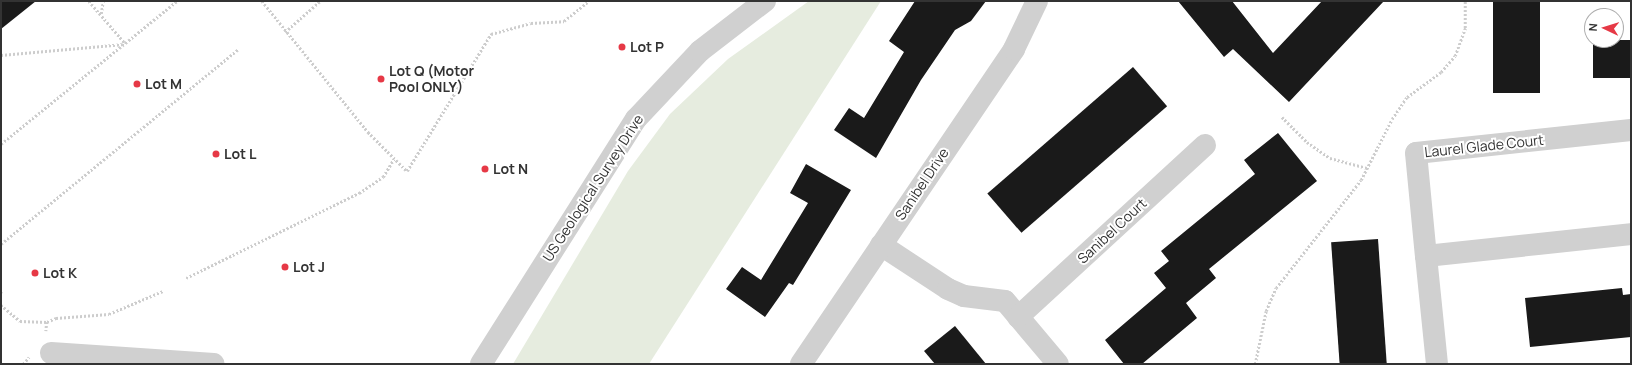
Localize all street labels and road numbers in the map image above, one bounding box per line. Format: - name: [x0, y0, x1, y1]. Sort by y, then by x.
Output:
- street label: US Geological Survey Drive: [539, 111, 647, 265]
- street label: Laurel Glade Court: [1424, 131, 1544, 161]
- street label: Sanibel Drive: [892, 145, 952, 223]
- street label: Sanibel Court: [1074, 195, 1150, 267]

